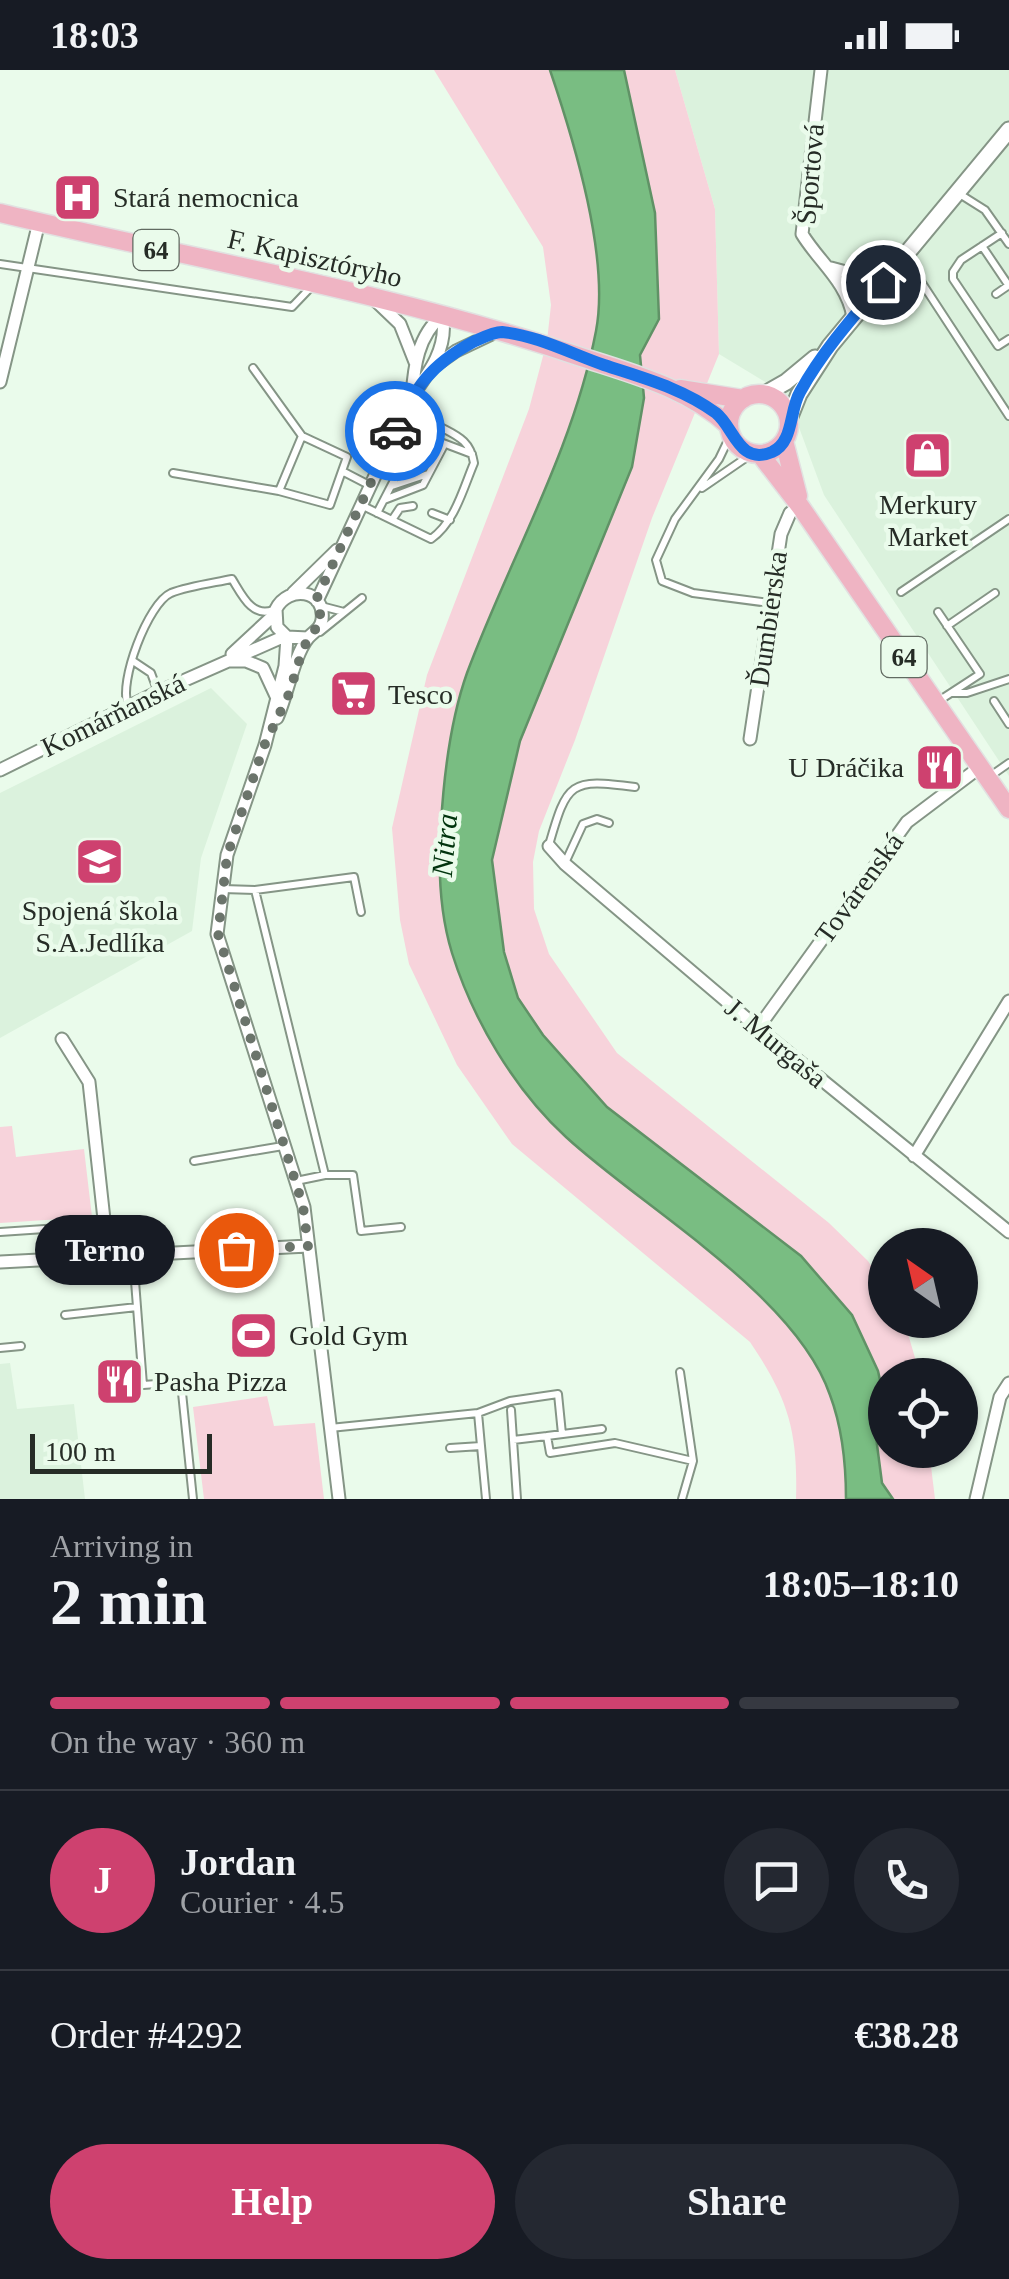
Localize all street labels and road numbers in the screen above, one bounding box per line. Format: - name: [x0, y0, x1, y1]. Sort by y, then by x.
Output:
- street label: Športová: [790, 122, 830, 226]
- street label: F. Kapisztóryho: [225, 223, 405, 293]
- road number: 64: [134, 230, 178, 270]
- street label: Ďumbierska: [743, 549, 793, 689]
- road number: 64: [882, 637, 926, 677]
- street label: Komárňanská: [36, 667, 190, 763]
- street label: Továrenská: [809, 826, 910, 949]
- street label: J. Murgaša: [719, 992, 833, 1095]

